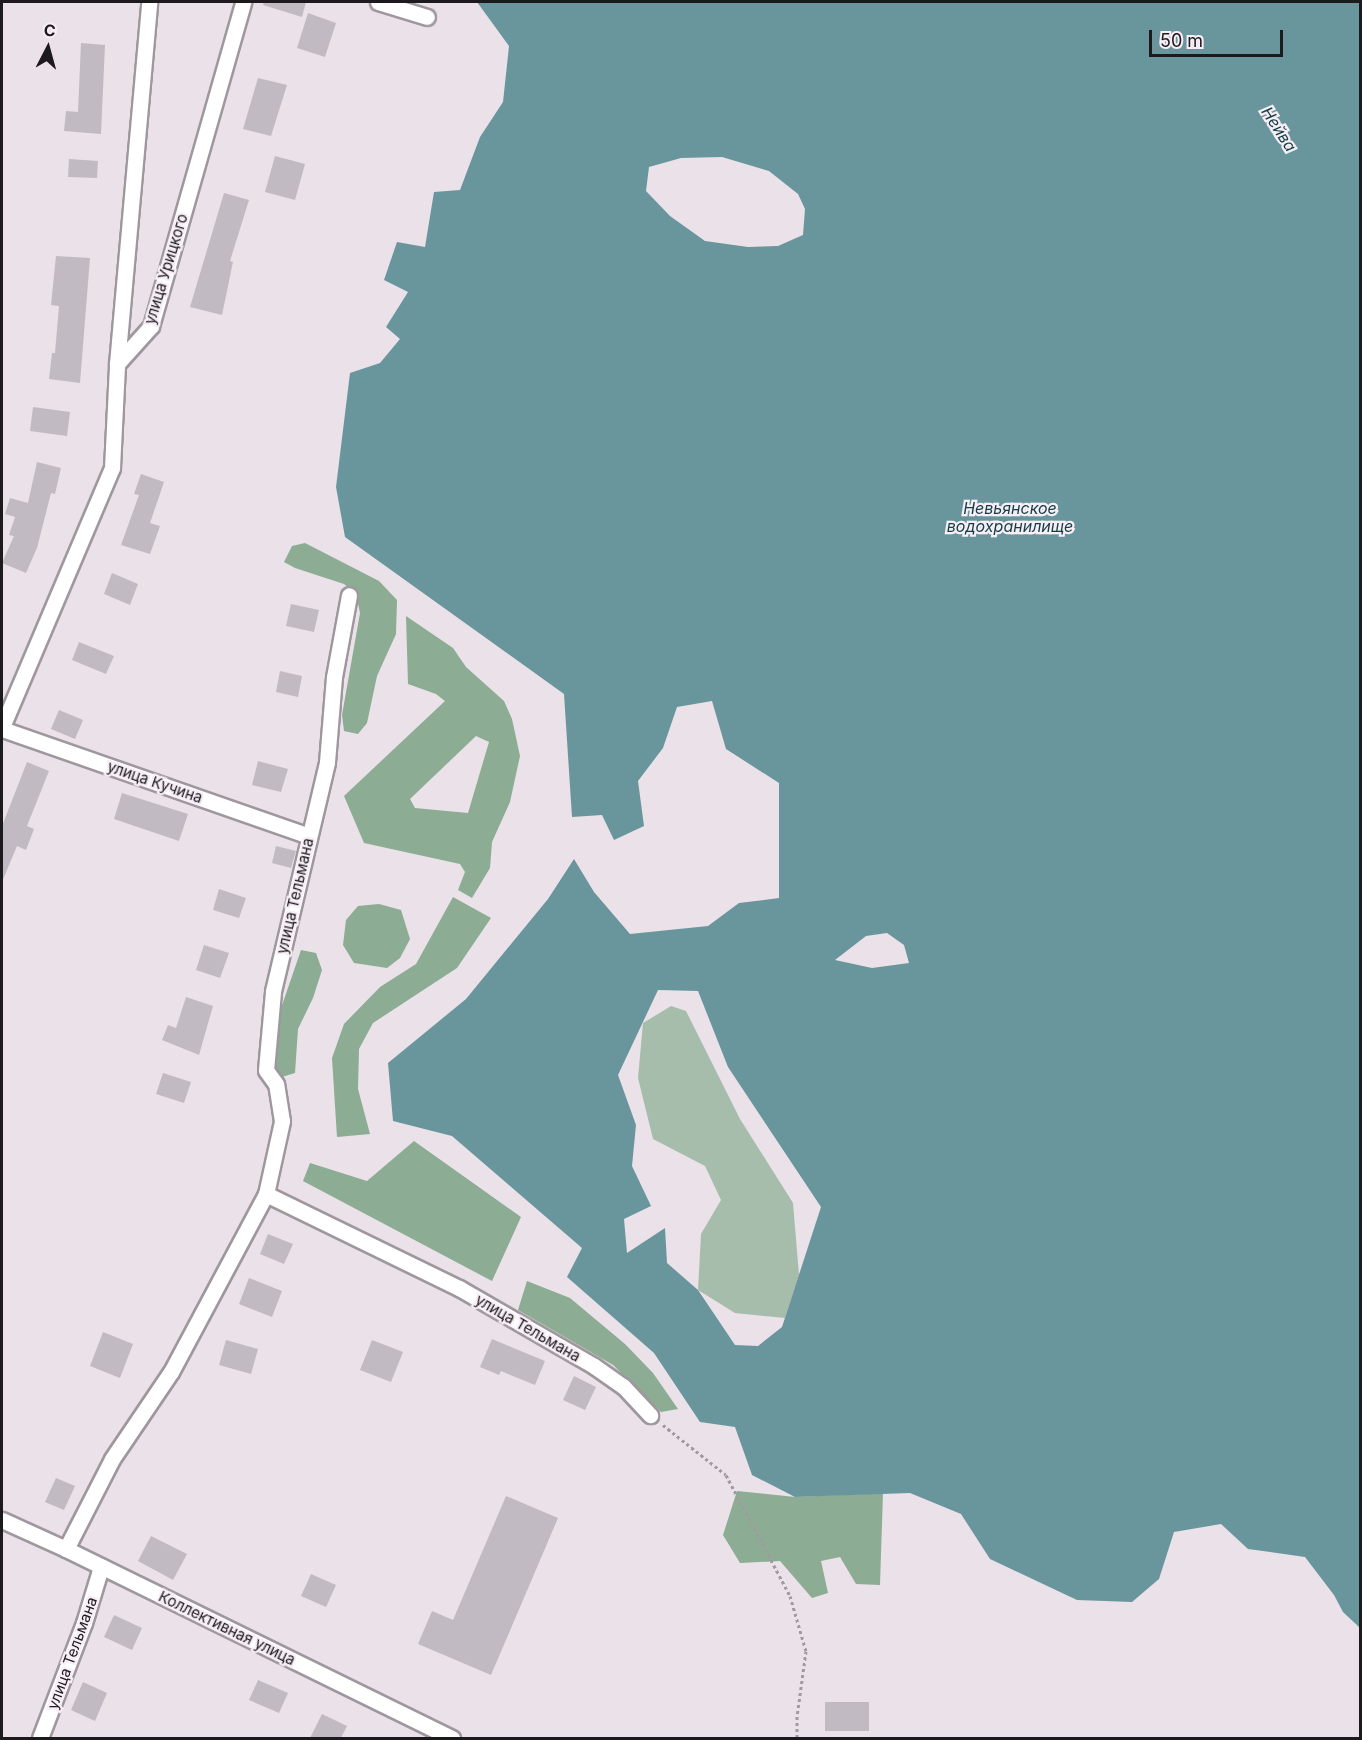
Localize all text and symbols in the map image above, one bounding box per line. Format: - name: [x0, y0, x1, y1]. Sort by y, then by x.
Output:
- north arrow: [18, 18, 78, 78]
- scale bar: [1152, 18, 1286, 56]
- text: С: [43, 20, 57, 41]
- text: 50 m: [1160, 30, 1203, 51]
- water label: Нейва: [1257, 103, 1301, 155]
- street label: улица Урицкого: [141, 211, 191, 327]
- water label: Невьянское водохранилище: [947, 498, 1073, 536]
- street label: улица Кучина: [105, 757, 205, 807]
- street label: улица Тельмана: [273, 836, 317, 956]
- street label: улица Тельмана: [472, 1291, 584, 1365]
- street label: Коллективная улица: [156, 1587, 298, 1669]
- street label: улица Тельмана: [43, 1594, 101, 1712]

